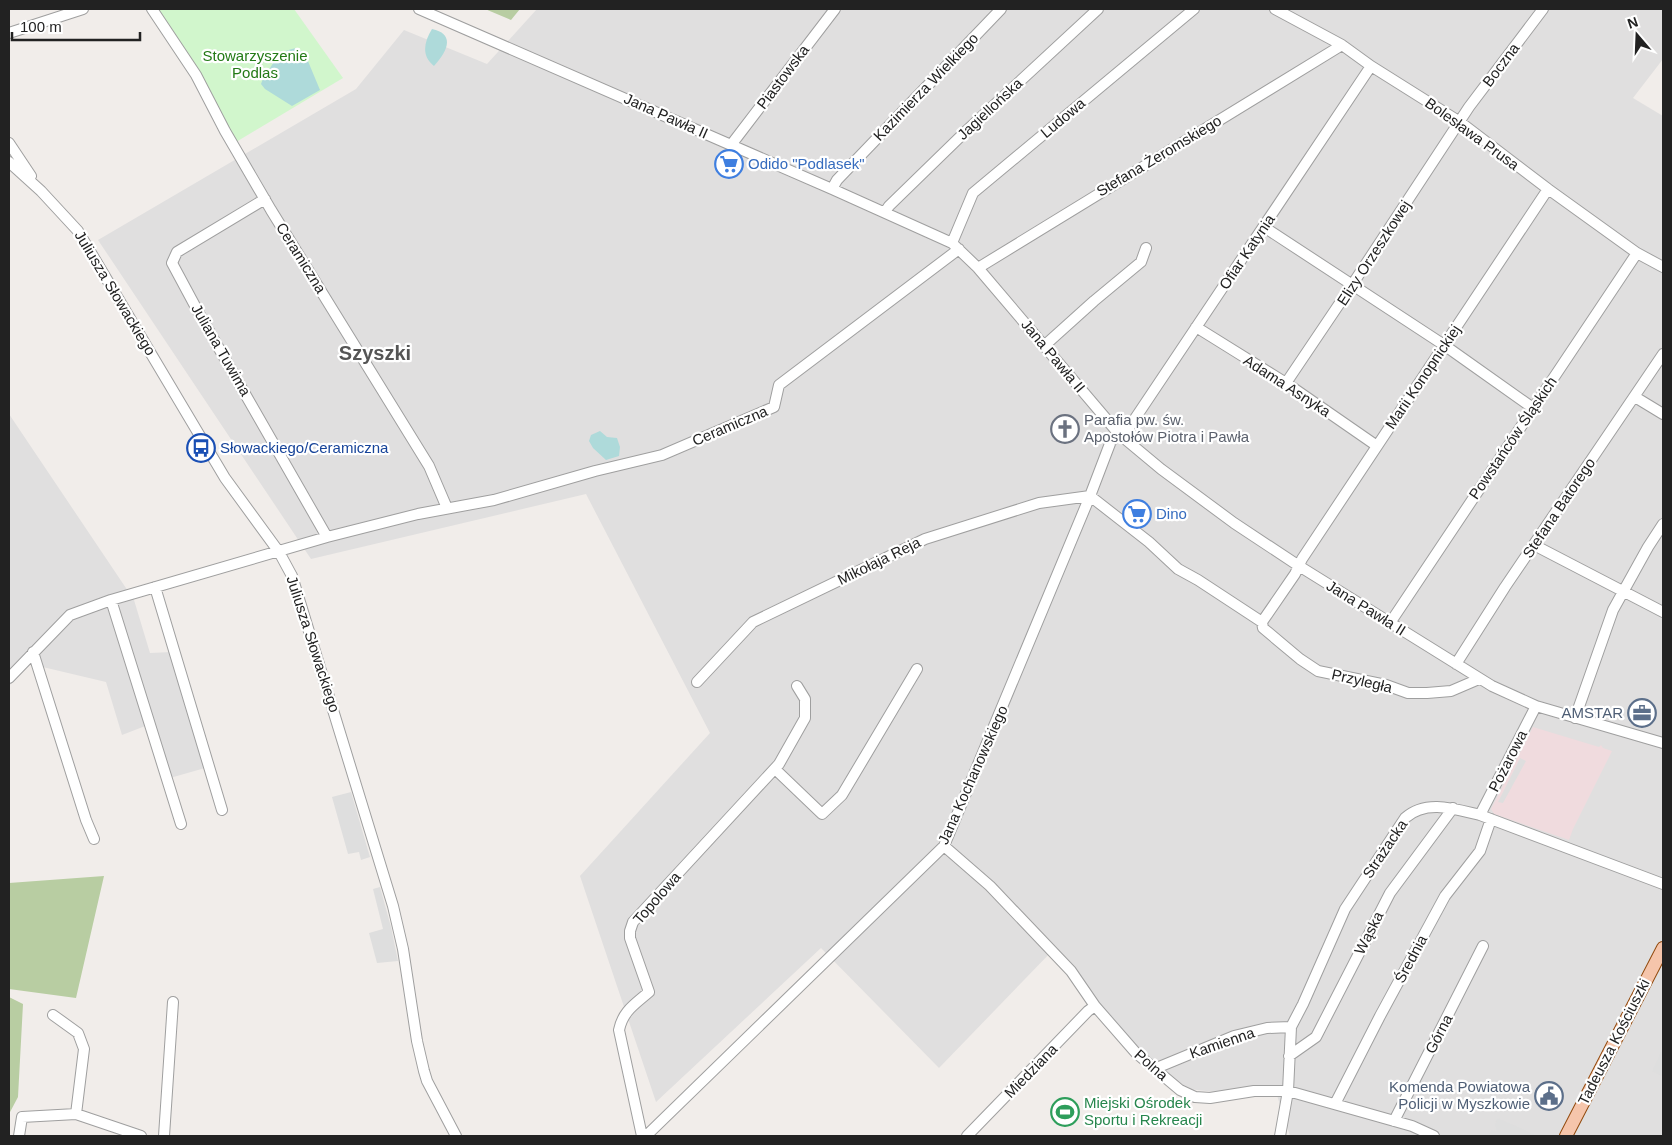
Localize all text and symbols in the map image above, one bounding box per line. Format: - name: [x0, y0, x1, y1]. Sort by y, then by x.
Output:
- scale bar: [12, 10, 140, 42]
- north arrow: [1612, 10, 1662, 60]
- text: N: [1625, 13, 1640, 32]
- text: 100 m: [20, 18, 62, 35]
- street label: Kazimierza Wielkiego: [870, 29, 982, 144]
- street label: Boczna: [1479, 39, 1523, 90]
- street label: Piastowska: [753, 41, 813, 112]
- park label: Stowarzyszenie Podlas: [202, 47, 308, 81]
- street label: Jagiellońska: [954, 74, 1026, 143]
- street label: Jana Pawła II: [622, 89, 711, 142]
- street label: Ludowa: [1037, 94, 1089, 141]
- street label: Bolesława Prusa: [1422, 94, 1523, 174]
- street label: Stefana Żeromskiego: [1093, 112, 1224, 200]
- supermarket icon: Odido "Podlasek": [714, 149, 744, 179]
- place label: Odido "Podlasek": [748, 155, 865, 172]
- street label: Elizy Orzeszkowej: [1333, 197, 1414, 308]
- street label: Ofiar Katynia: [1215, 210, 1278, 292]
- street label: Ceramiczna: [273, 219, 330, 297]
- street label: Juliusza Słowackiego: [71, 227, 159, 358]
- street label: Juliana Tuwima: [188, 301, 255, 399]
- street label: Jana Pawła II: [1018, 316, 1089, 396]
- street label: Marii Konopnickiej: [1382, 322, 1464, 432]
- district label: Szyszki: [339, 342, 411, 364]
- street label: Adama Asnyka: [1241, 351, 1334, 420]
- street label: Powstańców Śląskich: [1465, 373, 1560, 502]
- street label: Ceramiczna: [690, 402, 771, 449]
- place label: Parafia pw. św. Apostołów Piotra i Pawła: [1084, 411, 1250, 445]
- church icon: Parafia pw. św. Apostołów Piotra i Pawła: [1050, 414, 1080, 444]
- bus stop icon: Słowackiego/Ceramiczna: [186, 433, 216, 463]
- place label: Słowackiego/Ceramiczna: [220, 439, 389, 456]
- street label: Stefana Batorego: [1519, 455, 1598, 561]
- supermarket icon: Dino: [1122, 499, 1152, 529]
- place label: Dino: [1156, 505, 1187, 522]
- street label: Mikołaja Reja: [835, 533, 924, 588]
- street label: Juliusza Słowackiego: [283, 573, 344, 714]
- street label: Jana Pawła II: [1324, 577, 1409, 639]
- street label: Przyległa: [1330, 665, 1395, 696]
- office icon: AMSTAR: [1627, 698, 1657, 728]
- street label: Jana Kochanowskiego: [934, 703, 1011, 847]
- place label: AMSTAR: [1562, 704, 1623, 721]
- street label: Pożarowa: [1485, 727, 1531, 794]
- street label: Strażacka: [1359, 816, 1411, 881]
- street label: Topolowa: [629, 868, 684, 927]
- street label: Wąska: [1351, 908, 1387, 957]
- street label: Średnia: [1391, 931, 1431, 986]
- street label: Tadeusza Kościuszki: [1574, 976, 1653, 1108]
- street label: Górna: [1422, 1011, 1456, 1056]
- street label: Kamienna: [1187, 1023, 1257, 1062]
- street label: Miedziana: [1001, 1040, 1061, 1101]
- street label: Polna: [1131, 1046, 1172, 1084]
- place label: Komenda Powiatowa Policji w Myszkowie: [1389, 1078, 1531, 1112]
- public building icon: Komenda Powiatowa Policji w Myszkowie: [1534, 1081, 1564, 1111]
- place label: Miejski Ośrodek Sportu i Rekreacji: [1084, 1094, 1202, 1128]
- sports icon: Miejski Ośrodek Sportu i Rekreacji: [1050, 1097, 1080, 1127]

